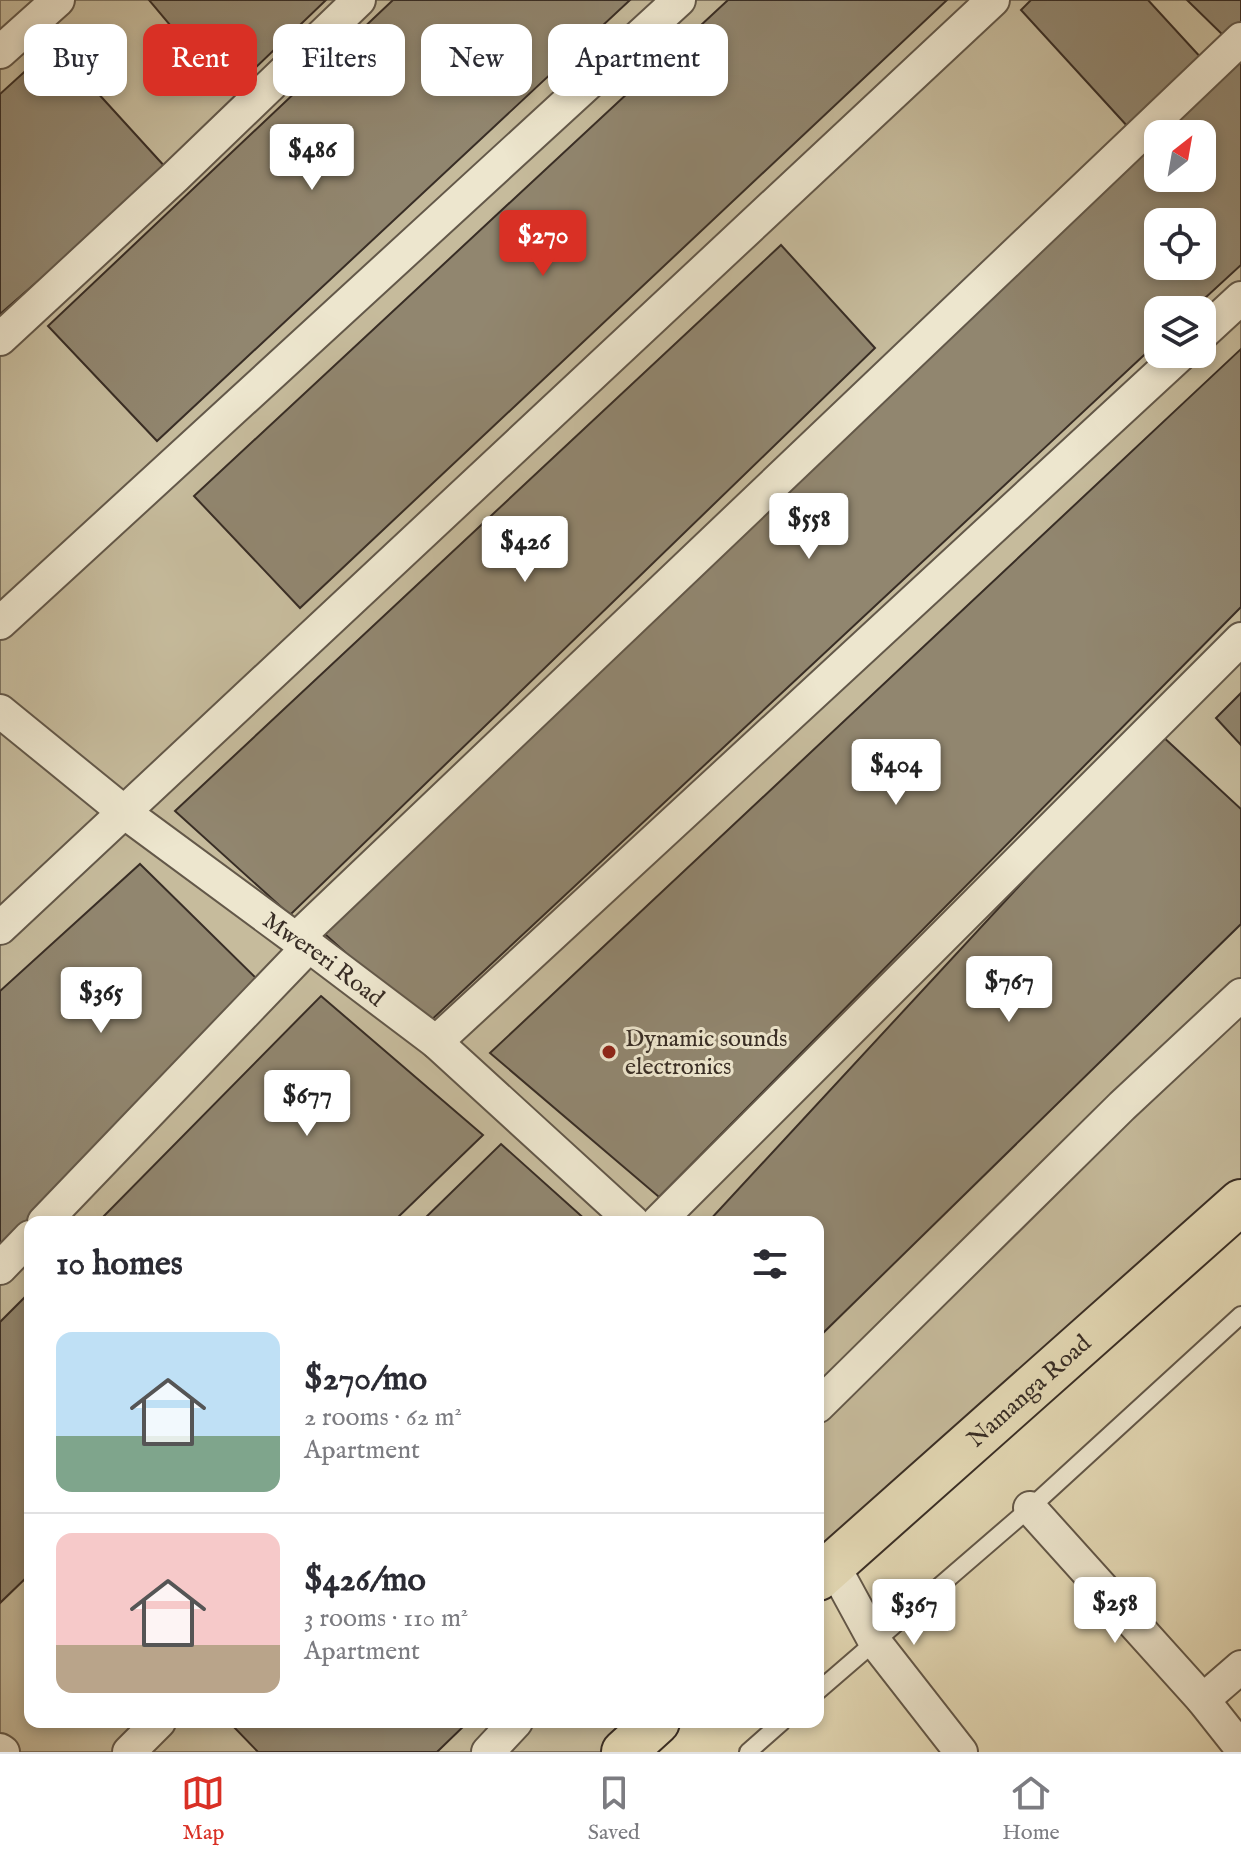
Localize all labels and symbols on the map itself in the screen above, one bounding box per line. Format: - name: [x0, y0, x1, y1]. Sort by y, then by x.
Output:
- north arrow: [1144, 120, 1216, 192]
- pin: $486: [265, 124, 359, 192]
- pin: $270: [496, 210, 590, 278]
- pin: $558: [762, 493, 856, 561]
- pin: $426: [478, 516, 572, 584]
- pin: $404: [849, 739, 943, 807]
- street label: Mwereri Road: [256, 906, 390, 1015]
- pin: $767: [962, 956, 1056, 1024]
- pin: $365: [54, 967, 148, 1035]
- place label: Dynamic sounds electronics: [625, 1024, 787, 1083]
- marker: Dynamic sounds electronics: [600, 1043, 618, 1061]
- pin: $677: [260, 1070, 354, 1138]
- street label: Namanga Road: [962, 1329, 1098, 1455]
- pin: $258: [1068, 1577, 1162, 1645]
- pin: $367: [867, 1579, 961, 1647]

